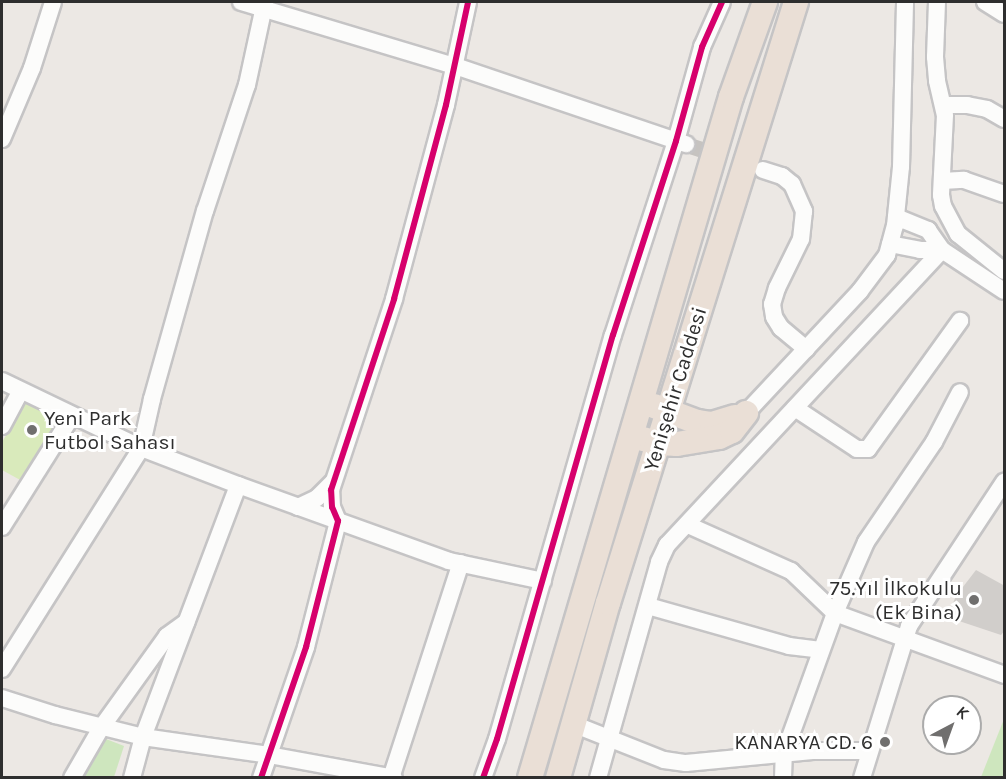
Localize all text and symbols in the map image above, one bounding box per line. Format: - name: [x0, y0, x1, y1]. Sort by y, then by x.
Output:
- street label: Yenişehir Caddesi: [638, 304, 712, 474]
- place label: Yeni Park Futbol Sahası: [44, 405, 176, 455]
- marker: Yeni Park Futbol Sahası: [25, 423, 39, 437]
- place label: 75.Yıl İlkokulu (Ek Bina): [830, 575, 962, 625]
- marker: 75.Yıl İlkokulu (Ek Bina): [967, 593, 981, 607]
- north arrow: [922, 695, 982, 755]
- text: K: [953, 702, 973, 723]
- place label: KANARYA CD. 6: [734, 729, 873, 755]
- marker: KANARYA CD. 6: [878, 735, 892, 749]

